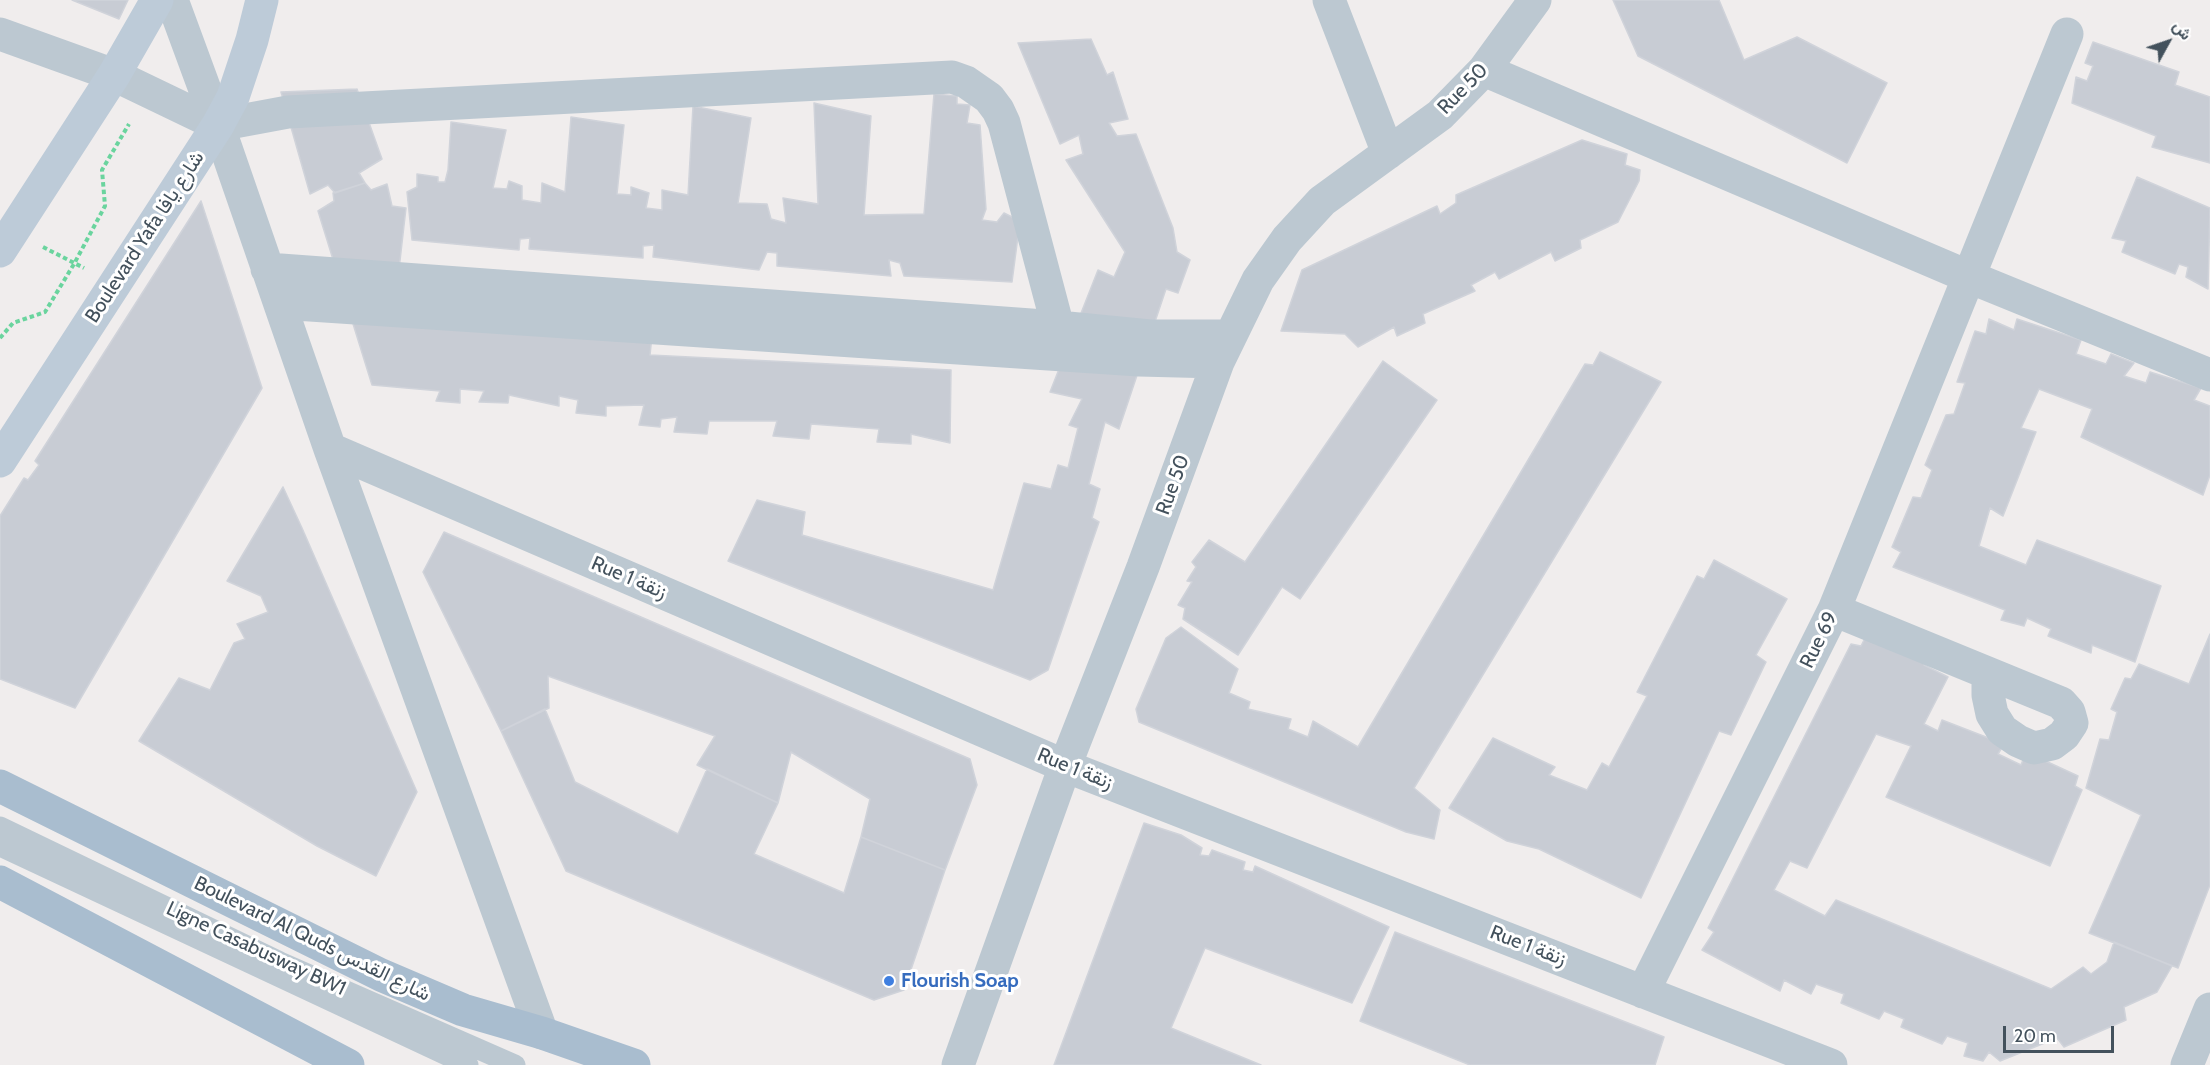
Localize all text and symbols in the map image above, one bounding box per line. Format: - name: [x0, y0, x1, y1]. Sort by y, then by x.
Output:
- north arrow: [2138, 12, 2198, 72]
- text: ش: [2169, 17, 2196, 44]
- street label: Rue 50: [1433, 58, 1493, 120]
- street label: Boulevard Yafa شارع يافا: [81, 147, 209, 327]
- street label: Rue 50: [1151, 452, 1195, 518]
- street label: Rue 1 زنقة: [588, 551, 670, 605]
- street label: Rue 69: [1795, 608, 1843, 672]
- street label: Rue 1 زنقة: [1034, 743, 1116, 795]
- street label: Boulevard Al Quds شارع القدس: [190, 871, 434, 1007]
- street label: Ligne Casabusway BW1: [162, 897, 350, 1001]
- street label: Rue 1 زنقة: [1487, 921, 1569, 971]
- place label: Flourish Soap: [901, 969, 1019, 993]
- marker: Flourish Soap: [882, 974, 896, 988]
- scale bar: [2006, 1014, 2117, 1052]
- text: 20 m: [2014, 1025, 2056, 1047]

